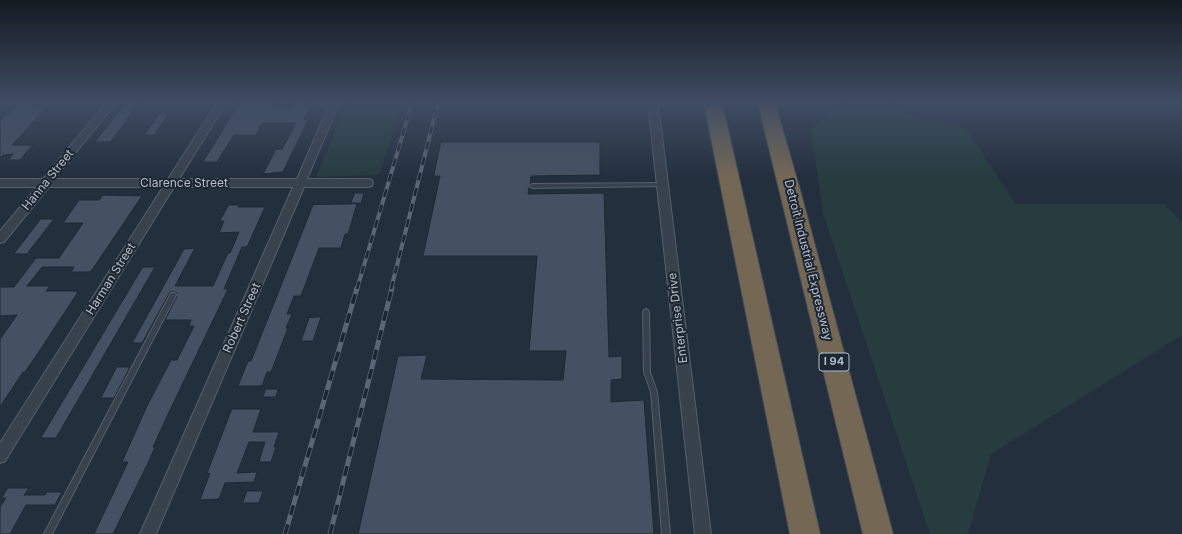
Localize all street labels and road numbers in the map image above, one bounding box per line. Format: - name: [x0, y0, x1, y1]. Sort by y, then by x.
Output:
- street label: Hanna Street: [19, 147, 77, 213]
- street label: Clarence Street: [140, 176, 228, 190]
- street label: Detroit Industrial Expressway: [781, 178, 835, 342]
- street label: Harman Street: [83, 240, 139, 318]
- street label: Enterprise Drive: [665, 272, 691, 364]
- street label: Robert Street: [220, 281, 264, 355]
- road number: I 94: [819, 353, 849, 371]

